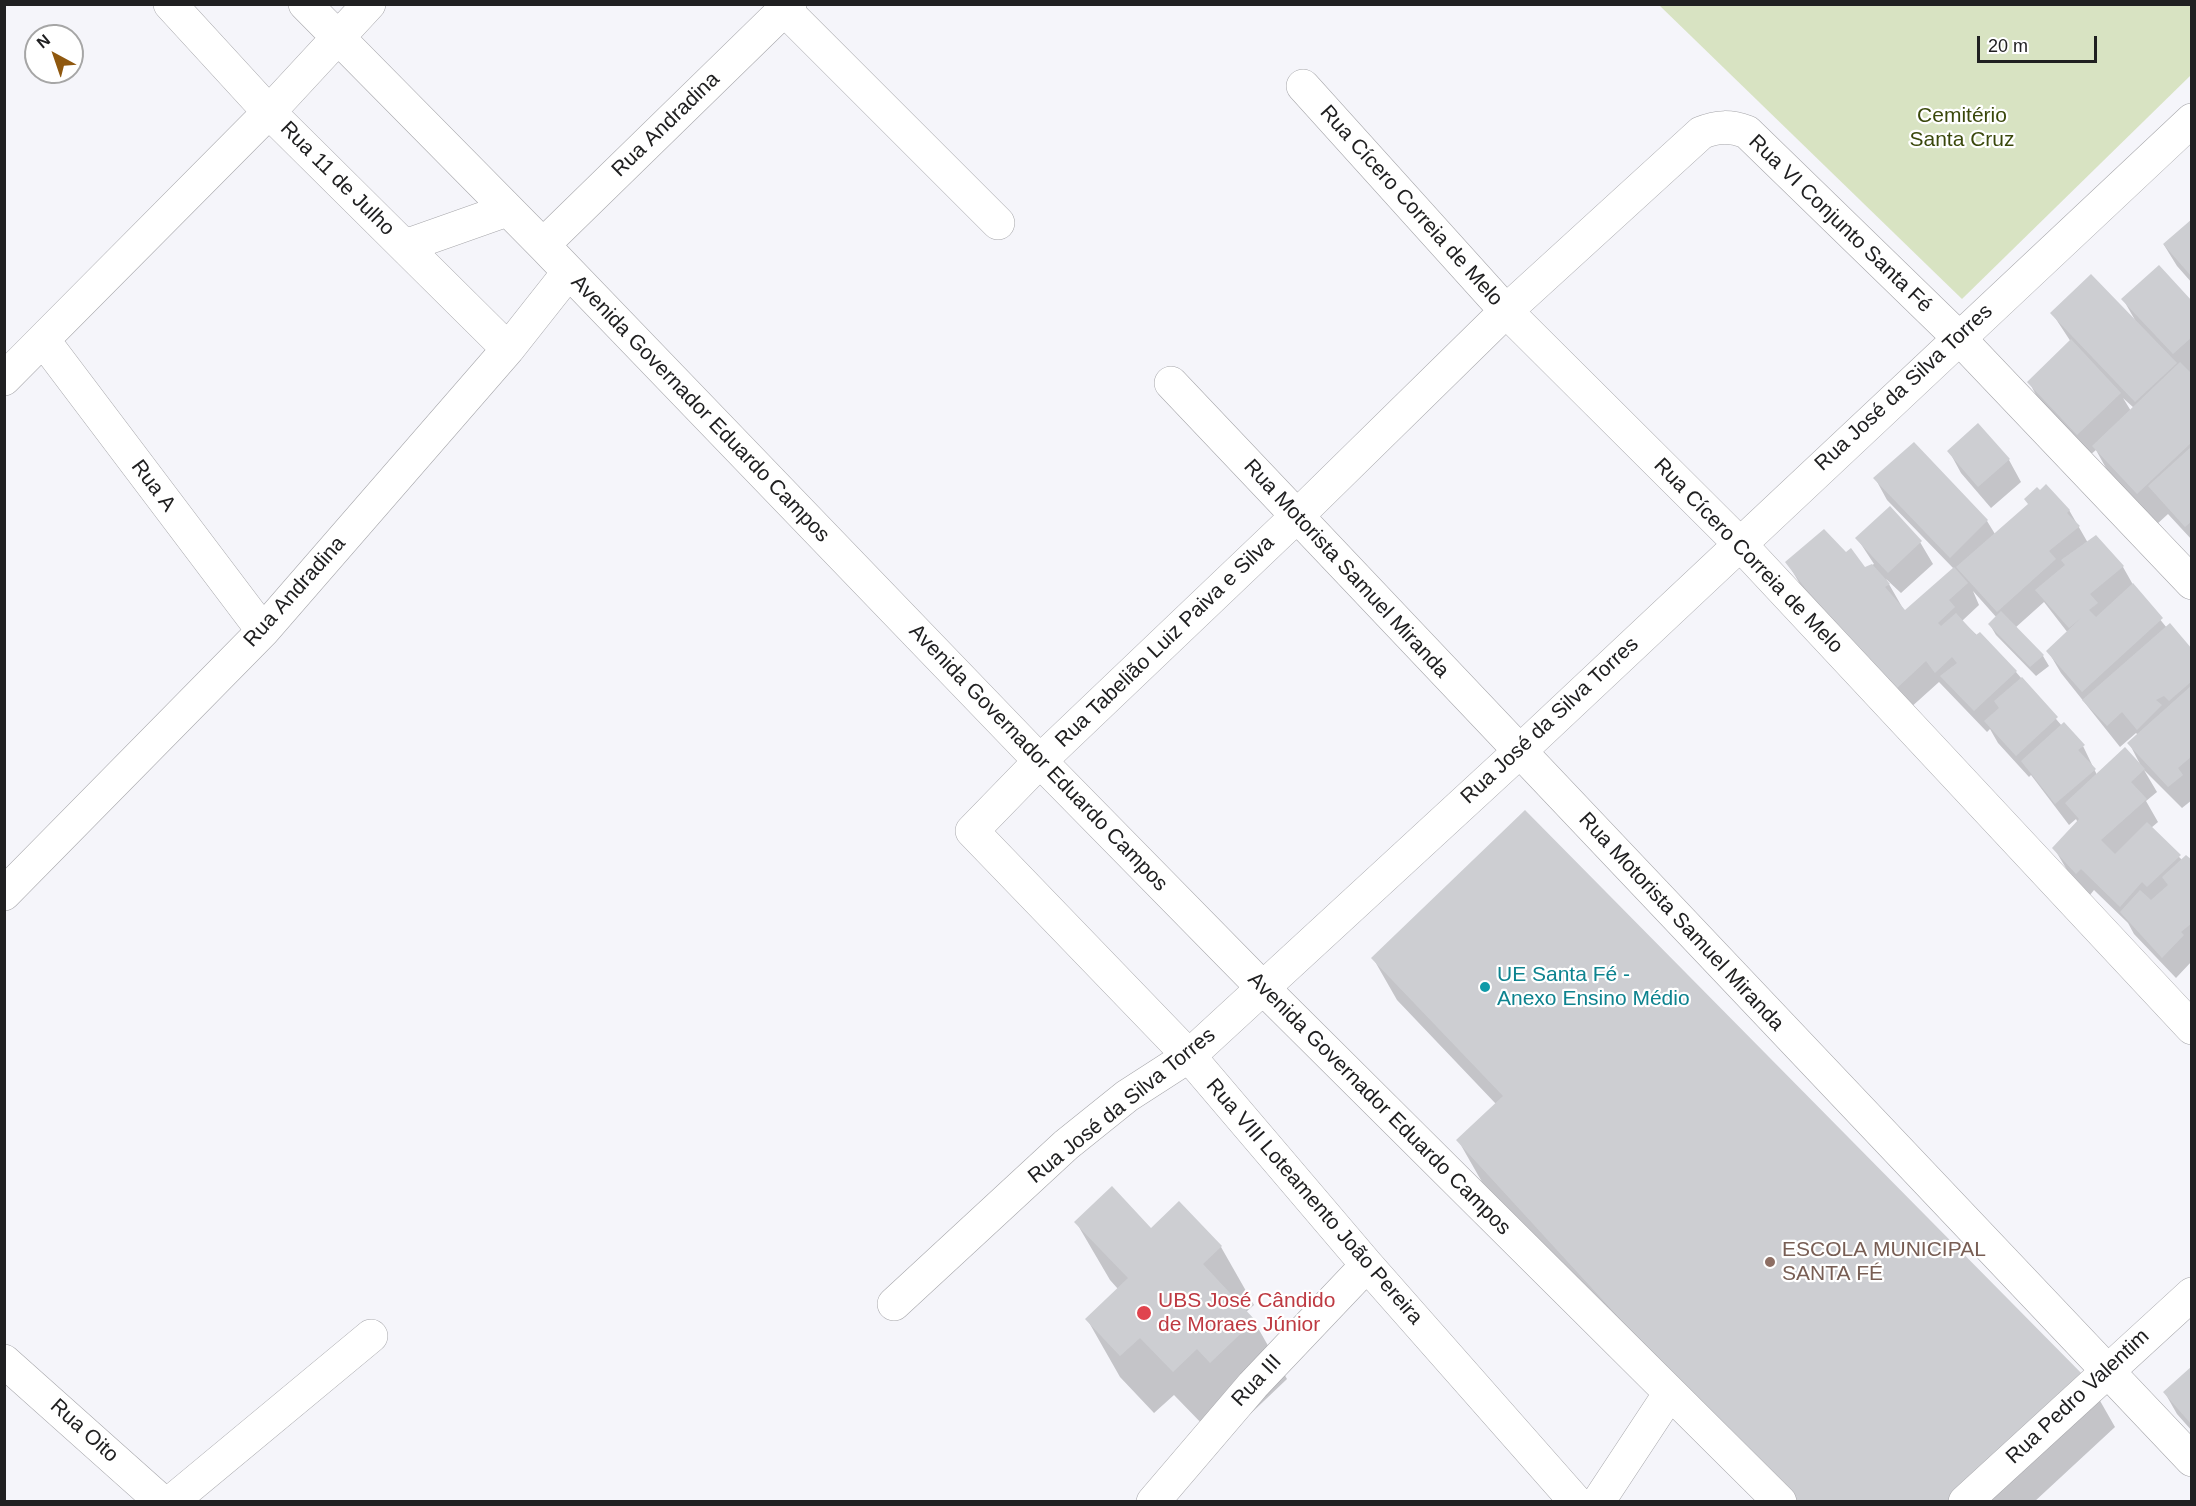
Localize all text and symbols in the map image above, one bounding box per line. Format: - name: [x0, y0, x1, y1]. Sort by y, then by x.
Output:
- north arrow: [24, 24, 84, 84]
- scale bar: [1980, 24, 2100, 62]
- text: N: [34, 31, 53, 52]
- text: 20 m: [1988, 36, 2028, 56]
- street label: Rua Andradina: [607, 67, 725, 183]
- street label: Rua Cícero Correia de Melo: [1314, 100, 1508, 312]
- park label: Cemitério Santa Cruz: [1909, 103, 2015, 153]
- street label: Rua 11 de Julho: [275, 117, 399, 241]
- street label: Rua VI Conjunto Santa Fé: [1743, 130, 1937, 318]
- street label: Avenida Governador Eduardo Campos: [565, 270, 835, 548]
- street label: Rua José da Silva Torres: [1810, 299, 1998, 477]
- street label: Rua Cícero Correia de Melo: [1648, 453, 1848, 659]
- street label: Rua A: [125, 455, 181, 517]
- street label: Rua Motorista Samuel Miranda: [1238, 455, 1454, 683]
- street label: Rua Tabelião Luiz Paiva e Silva: [1050, 531, 1280, 753]
- street label: Rua Andradina: [239, 532, 351, 652]
- street label: Avenida Governador Eduardo Campos: [903, 619, 1173, 897]
- street label: Rua José da Silva Torres: [1456, 632, 1644, 810]
- street label: Rua Motorista Samuel Miranda: [1573, 808, 1789, 1036]
- place label: UE Santa Fé - Anexo Ensino Médio: [1497, 962, 1690, 1012]
- street label: Avenida Governador Eduardo Campos: [1242, 967, 1516, 1241]
- marker: UE Santa Fé - Anexo Ensino Médio: [1478, 980, 1492, 994]
- street label: Rua José da Silva Torres: [1023, 1023, 1221, 1189]
- street label: Rua VIII Loteamento João Pereira: [1200, 1074, 1428, 1330]
- place label: ESCOLA MUNICIPAL SANTA FÉ: [1782, 1237, 1986, 1287]
- marker: ESCOLA MUNICIPAL SANTA FÉ: [1763, 1255, 1777, 1269]
- place label: UBS José Cândido de Moraes Júnior: [1158, 1288, 1335, 1338]
- marker: UBS José Cândido de Moraes Júnior: [1135, 1304, 1153, 1322]
- street label: Rua Pedro Valentim: [2001, 1324, 2155, 1470]
- street label: Rua III: [1227, 1350, 1287, 1412]
- street label: Rua Oito: [45, 1394, 123, 1468]

